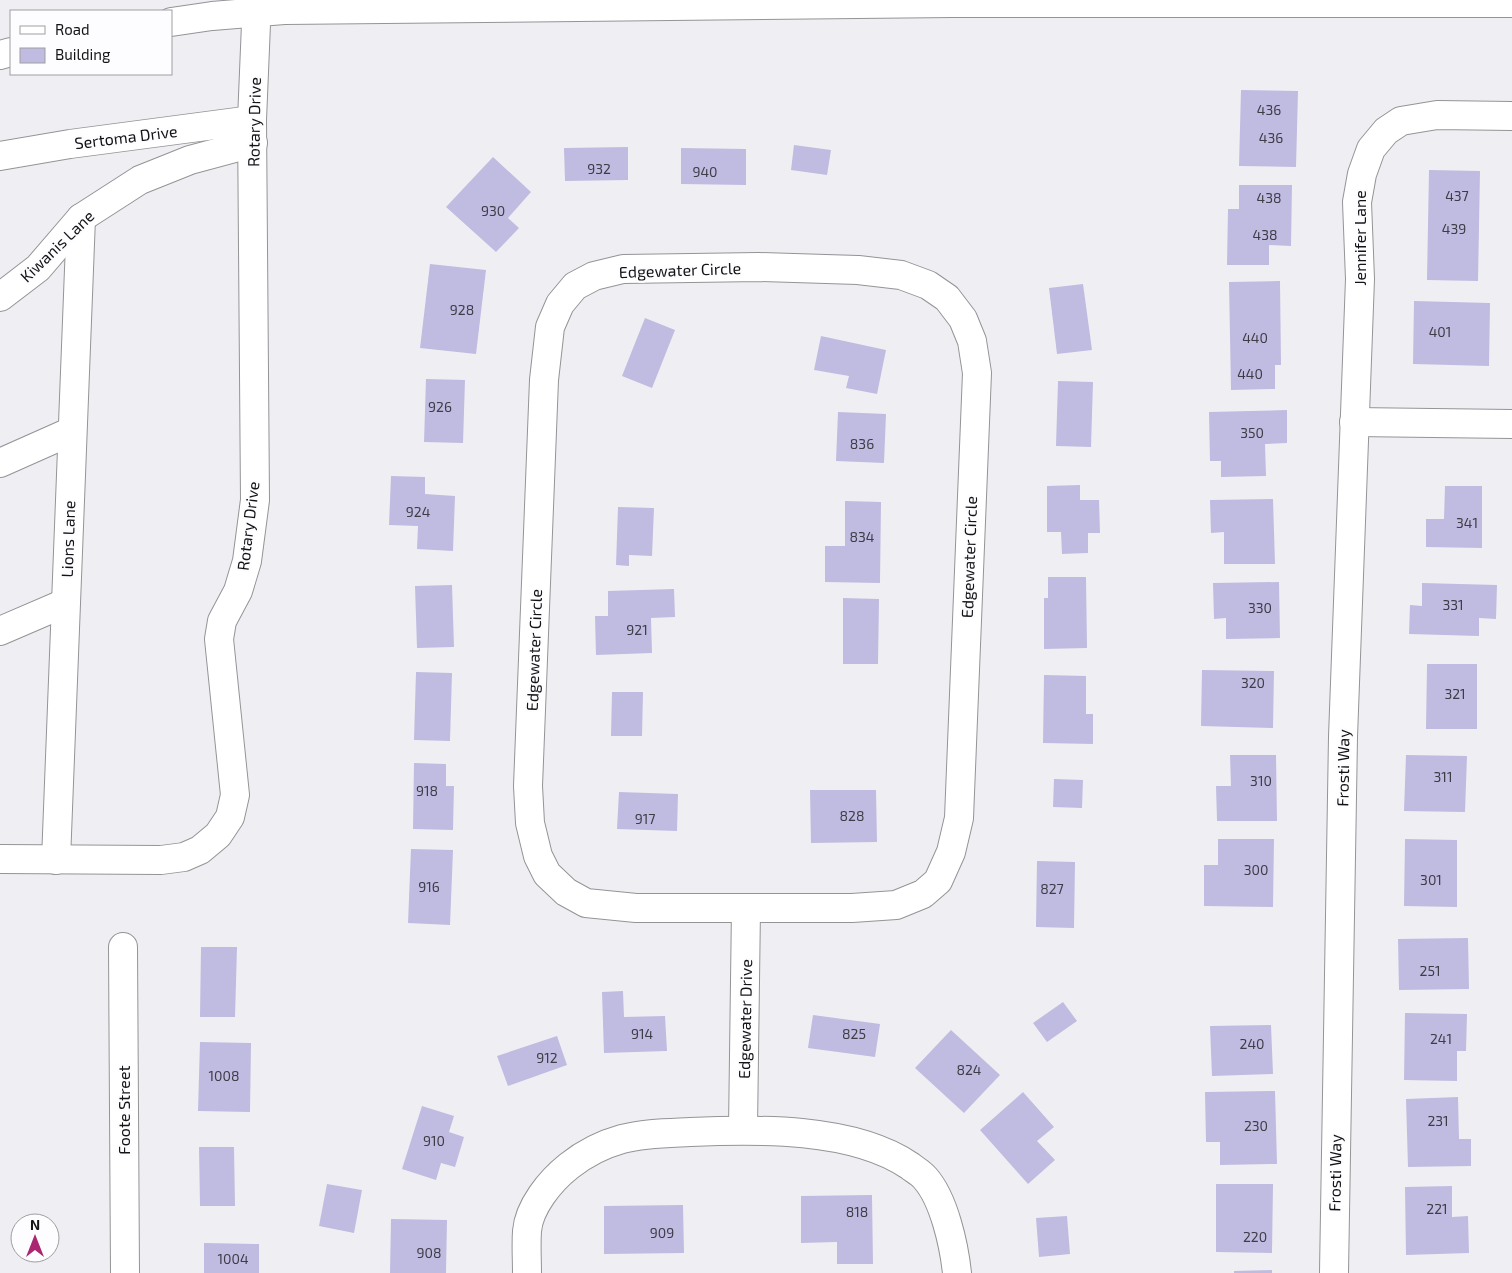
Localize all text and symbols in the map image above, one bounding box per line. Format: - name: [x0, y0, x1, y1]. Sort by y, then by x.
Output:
- legend: [10, 10, 172, 75]
- text: Road: [55, 20, 90, 38]
- text: Building: [55, 45, 111, 63]
- street label: Rotary Drive: [243, 77, 264, 167]
- house number: 436: [1257, 101, 1281, 118]
- street label: Sertoma Drive: [73, 121, 178, 152]
- house number: 436: [1259, 129, 1283, 146]
- house number: 932: [587, 160, 611, 177]
- house number: 940: [692, 163, 718, 180]
- house number: 437: [1445, 187, 1469, 204]
- house number: 438: [1257, 189, 1281, 206]
- street label: Jennifer Lane: [1350, 190, 1369, 286]
- house number: 930: [481, 202, 505, 219]
- street label: Kiwanis Lane: [16, 206, 97, 286]
- house number: 439: [1442, 220, 1466, 237]
- house number: 438: [1253, 226, 1277, 243]
- street label: Edgewater Circle: [619, 258, 741, 281]
- house number: 928: [450, 301, 474, 318]
- house number: 401: [1429, 323, 1451, 340]
- house number: 440: [1242, 329, 1268, 346]
- house number: 440: [1237, 365, 1263, 382]
- house number: 926: [428, 398, 452, 415]
- house number: 350: [1240, 424, 1264, 441]
- house number: 836: [850, 435, 874, 452]
- street label: Rotary Drive: [233, 480, 262, 572]
- street label: Edgewater Circle: [957, 496, 980, 618]
- street label: Lions Lane: [57, 500, 78, 578]
- house number: 924: [406, 503, 430, 520]
- house number: 341: [1456, 514, 1478, 531]
- house number: 834: [850, 528, 874, 545]
- street label: Edgewater Circle: [522, 589, 545, 711]
- house number: 331: [1442, 596, 1464, 613]
- house number: 330: [1248, 599, 1272, 616]
- house number: 921: [626, 621, 648, 638]
- house number: 320: [1241, 674, 1265, 691]
- house number: 321: [1444, 685, 1466, 702]
- street label: Frosti Way: [1332, 729, 1353, 807]
- house number: 311: [1434, 768, 1452, 785]
- house number: 310: [1250, 772, 1272, 789]
- house number: 918: [416, 782, 438, 799]
- house number: 828: [840, 807, 864, 824]
- house number: 917: [635, 810, 655, 827]
- house number: 300: [1244, 861, 1268, 878]
- house number: 301: [1420, 871, 1442, 888]
- house number: 916: [418, 878, 440, 895]
- house number: 827: [1040, 880, 1064, 897]
- street label: Edgewater Drive: [734, 959, 755, 1079]
- house number: 251: [1420, 962, 1440, 979]
- house number: 914: [631, 1025, 653, 1042]
- house number: 825: [842, 1025, 866, 1042]
- house number: 241: [1430, 1030, 1452, 1047]
- house number: 240: [1240, 1035, 1264, 1052]
- house number: 912: [536, 1049, 558, 1066]
- house number: 824: [957, 1061, 981, 1078]
- street label: Foote Street: [114, 1065, 133, 1155]
- house number: 1008: [209, 1067, 239, 1084]
- house number: 231: [1427, 1112, 1449, 1129]
- house number: 230: [1244, 1117, 1268, 1134]
- house number: 910: [423, 1132, 445, 1149]
- street label: Frosti Way: [1324, 1134, 1345, 1212]
- house number: 221: [1426, 1200, 1448, 1217]
- house number: 818: [846, 1203, 868, 1220]
- north arrow: [10, 1213, 60, 1263]
- text: N: [30, 1216, 40, 1233]
- house number: 909: [650, 1224, 674, 1241]
- house number: 220: [1243, 1228, 1267, 1245]
- house number: 908: [417, 1244, 441, 1261]
- house number: 1004: [217, 1250, 249, 1267]

